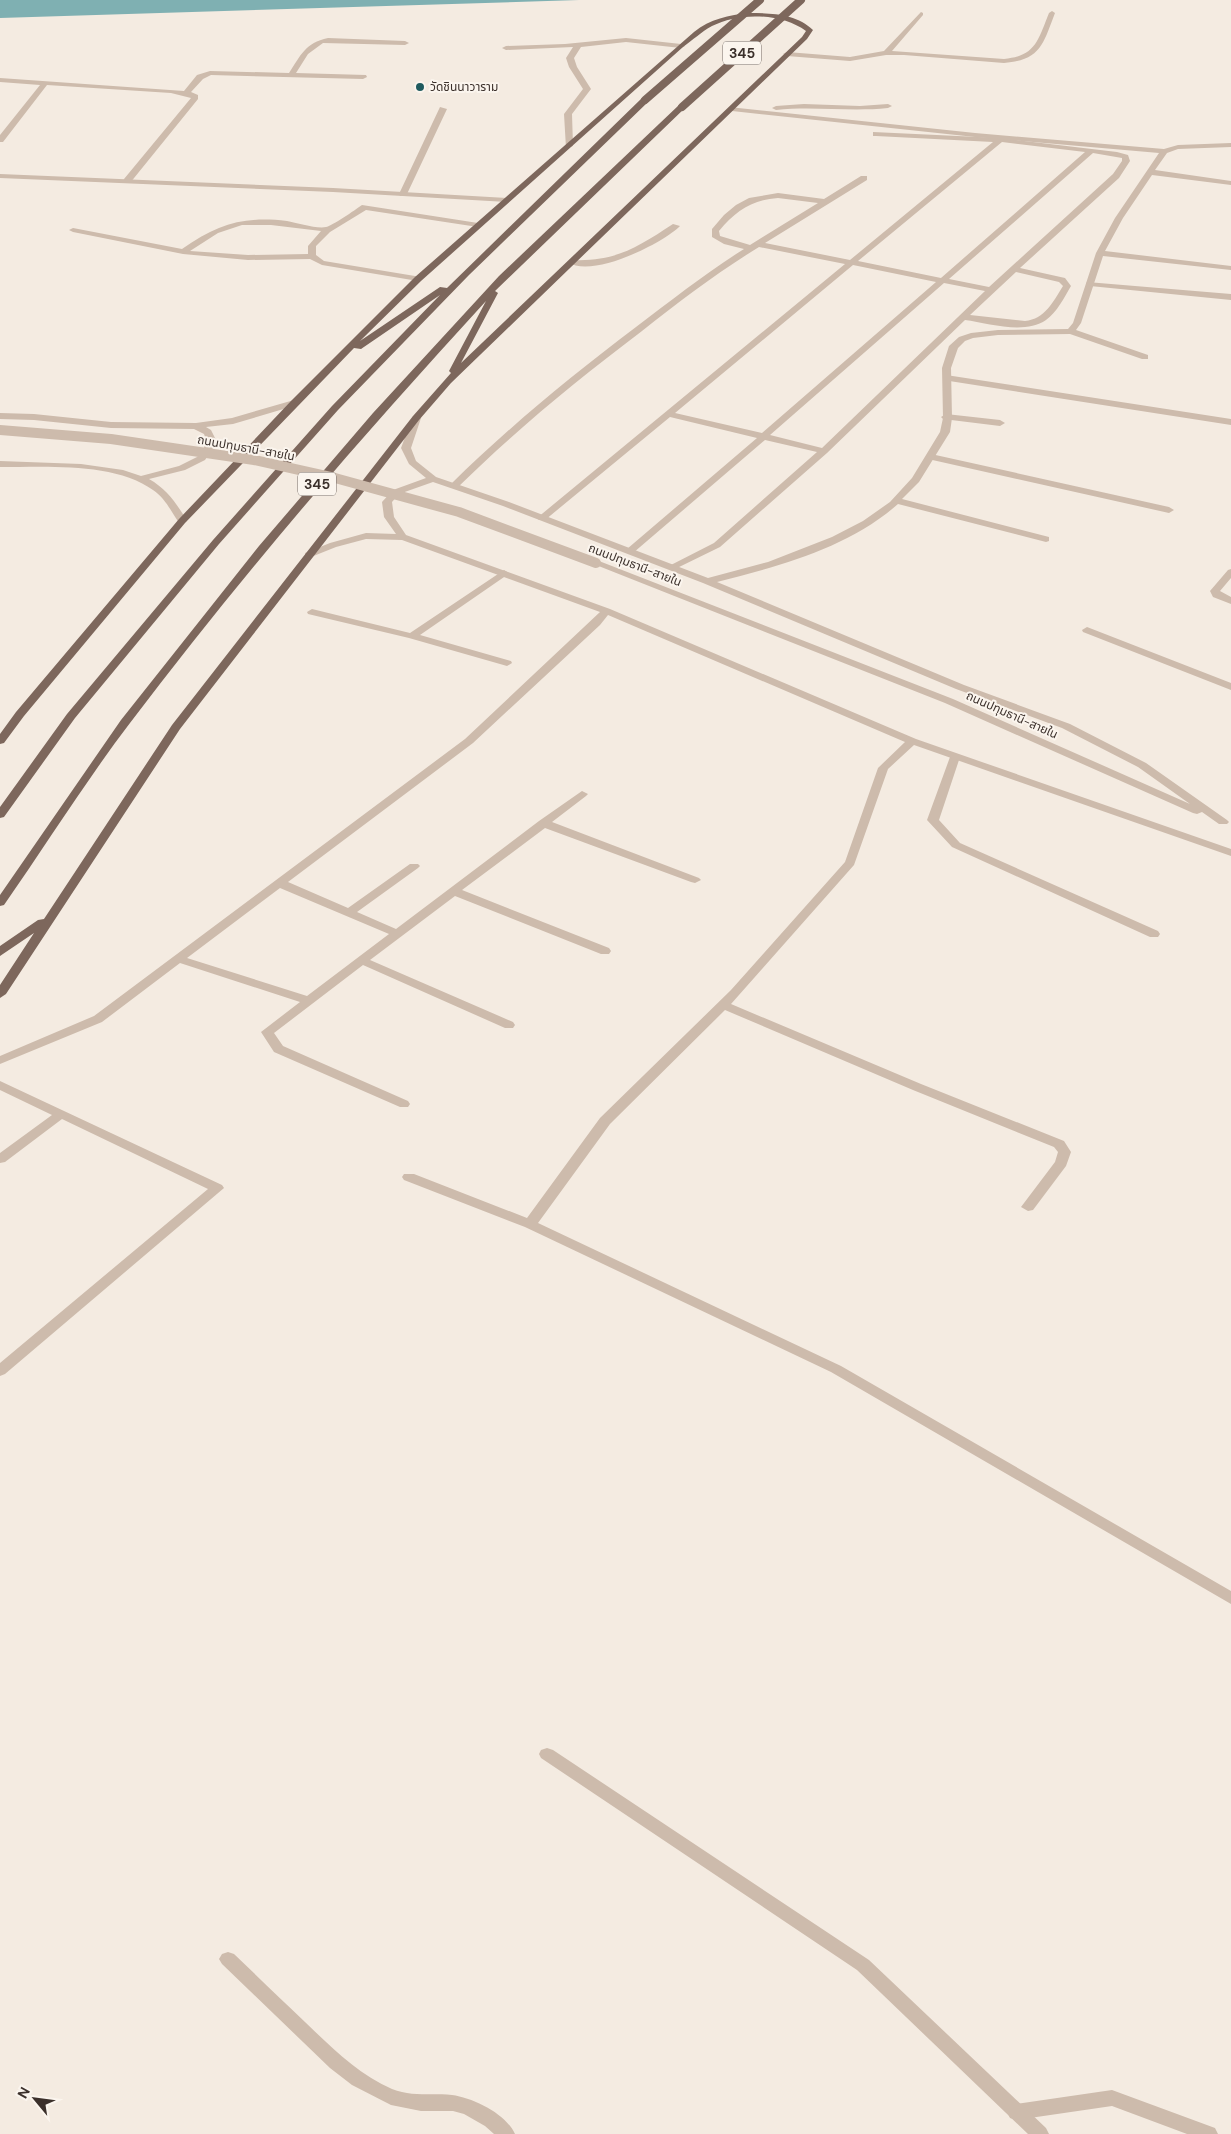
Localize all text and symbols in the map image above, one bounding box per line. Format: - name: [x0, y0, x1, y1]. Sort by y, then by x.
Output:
- road number: 345: [723, 42, 761, 64]
- place label: วัดชินนาวาราม: [430, 79, 498, 95]
- marker: วัดชินนาวาราม: [414, 81, 426, 93]
- street label: ถนนปทุมธานี-สายใน: [196, 432, 296, 464]
- road number: 345: [298, 472, 336, 496]
- street label: ถนนปทุมธานี-สายใน: [586, 540, 684, 590]
- street label: ถนนปทุมธานี-สายใน: [964, 688, 1060, 742]
- north arrow: [10, 2074, 60, 2124]
- text: N: [13, 2084, 34, 2102]

